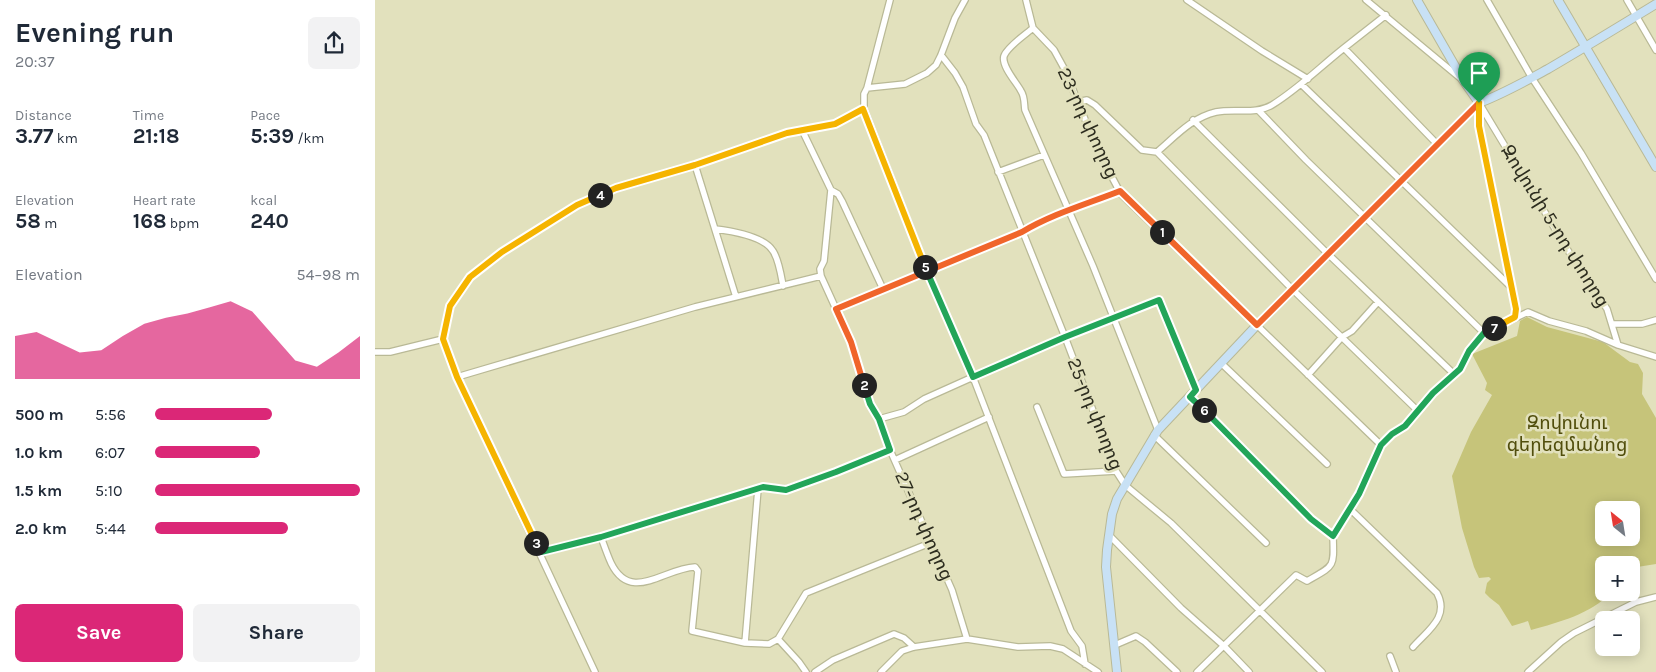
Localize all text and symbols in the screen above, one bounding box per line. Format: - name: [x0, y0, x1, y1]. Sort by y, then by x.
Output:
- text: Evening run: [15, 16, 174, 49]
- button: share: [308, 17, 360, 69]
- text: 20:37: [15, 52, 54, 71]
- pin: [1458, 52, 1500, 103]
- icon: arrive: [1465, 59, 1493, 87]
- street label: 23-րդ փողոց: [1053, 64, 1123, 182]
- text: Distance: [15, 107, 72, 124]
- text: Time: [133, 107, 164, 124]
- text: Pace: [250, 107, 280, 124]
- text: 3.77: [15, 124, 53, 148]
- text: 21:18: [133, 124, 180, 148]
- text: 5:39: [250, 124, 294, 148]
- text: km: [53, 130, 78, 147]
- text: /km: [294, 130, 324, 147]
- street label: Զովունի 5-րդ փողոց: [1496, 141, 1614, 311]
- pin: 4: [587, 182, 613, 208]
- text: 4: [596, 187, 605, 204]
- text: Elevation: [15, 192, 74, 209]
- text: Heart rate: [133, 192, 196, 209]
- text: kcal: [250, 192, 277, 209]
- text: 58: [15, 209, 41, 233]
- text: 168: [133, 209, 166, 233]
- text: 240: [250, 209, 289, 233]
- text: m: [41, 215, 57, 232]
- text: bpm: [166, 215, 199, 232]
- pin: 1: [1149, 220, 1175, 244]
- text: 1: [1160, 224, 1165, 241]
- pin: 5: [913, 254, 937, 280]
- text: 5: [921, 259, 930, 276]
- text: Elevation: [15, 265, 83, 284]
- text: 54–98 m: [297, 265, 360, 284]
- pin: 7: [1481, 316, 1507, 340]
- text: 7: [1491, 320, 1498, 337]
- street label: 25-րդ փողոց: [1063, 355, 1127, 473]
- pin: 2: [851, 372, 877, 398]
- text: 2: [860, 377, 869, 394]
- pin: 6: [1191, 398, 1217, 422]
- text: 6: [1200, 402, 1209, 419]
- text: 500 m: [15, 405, 64, 424]
- text: 5:56: [95, 405, 126, 424]
- park label: Զովունու գերեզմանոց: [1507, 412, 1627, 456]
- text: 1.0 km: [15, 443, 63, 462]
- text: 6:07: [95, 443, 125, 462]
- street label: 27-րդ փողոց: [890, 468, 958, 584]
- text: 1.5 km: [15, 481, 62, 500]
- text: 5:10: [95, 481, 123, 500]
- north arrow: [1595, 501, 1640, 546]
- map controls: [1595, 501, 1640, 656]
- text: 2.0 km: [15, 519, 67, 538]
- text: 5:44: [95, 519, 126, 538]
- pin: 3: [523, 530, 549, 556]
- text: 3: [532, 535, 541, 552]
- button: +: [1595, 556, 1640, 601]
- button: Save: [15, 604, 183, 662]
- button: Share: [193, 604, 360, 662]
- button: −: [1595, 611, 1640, 656]

